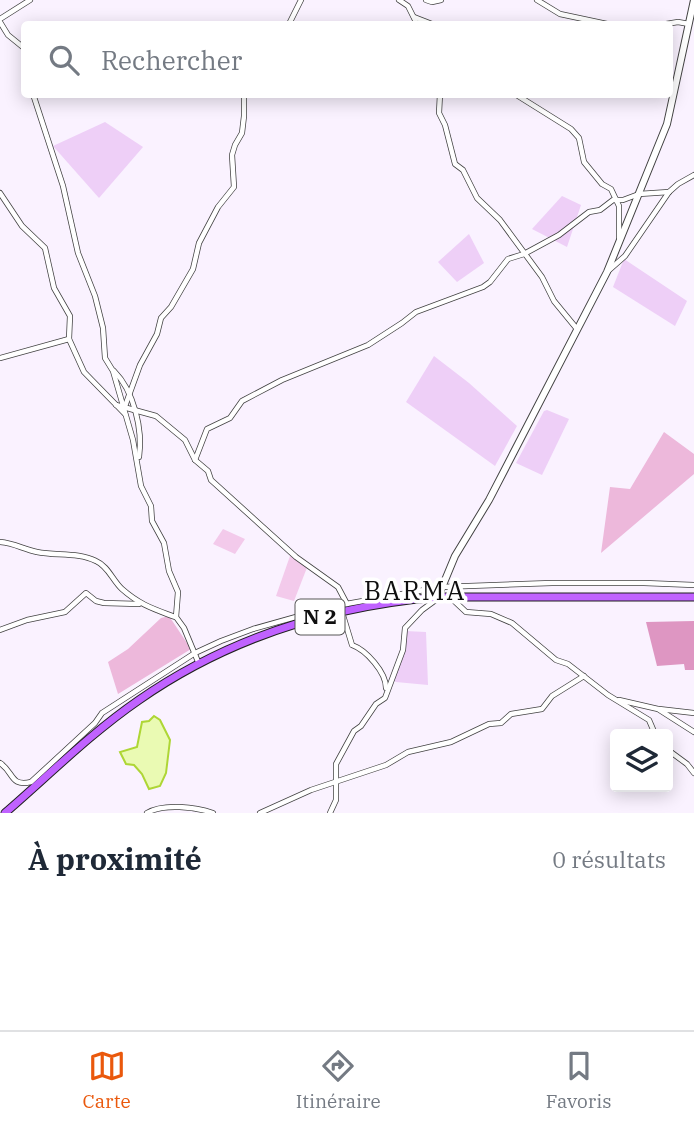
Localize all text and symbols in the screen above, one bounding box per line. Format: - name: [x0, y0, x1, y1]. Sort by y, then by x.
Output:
- search box: [21, 21, 673, 98]
- icon: search: [45, 41, 83, 79]
- text: Rechercher: [101, 43, 242, 77]
- district label: BARMA: [364, 573, 466, 607]
- road number: N 2: [296, 600, 344, 634]
- map controls: [610, 729, 673, 792]
- button: layers: [610, 729, 673, 792]
- text: À proximité: [28, 839, 202, 878]
- text: 0 résultats: [552, 844, 666, 874]
- tab: Carte: [83, 1047, 131, 1113]
- tab: Itinéraire: [296, 1047, 381, 1113]
- tab: Favoris: [546, 1047, 611, 1113]

